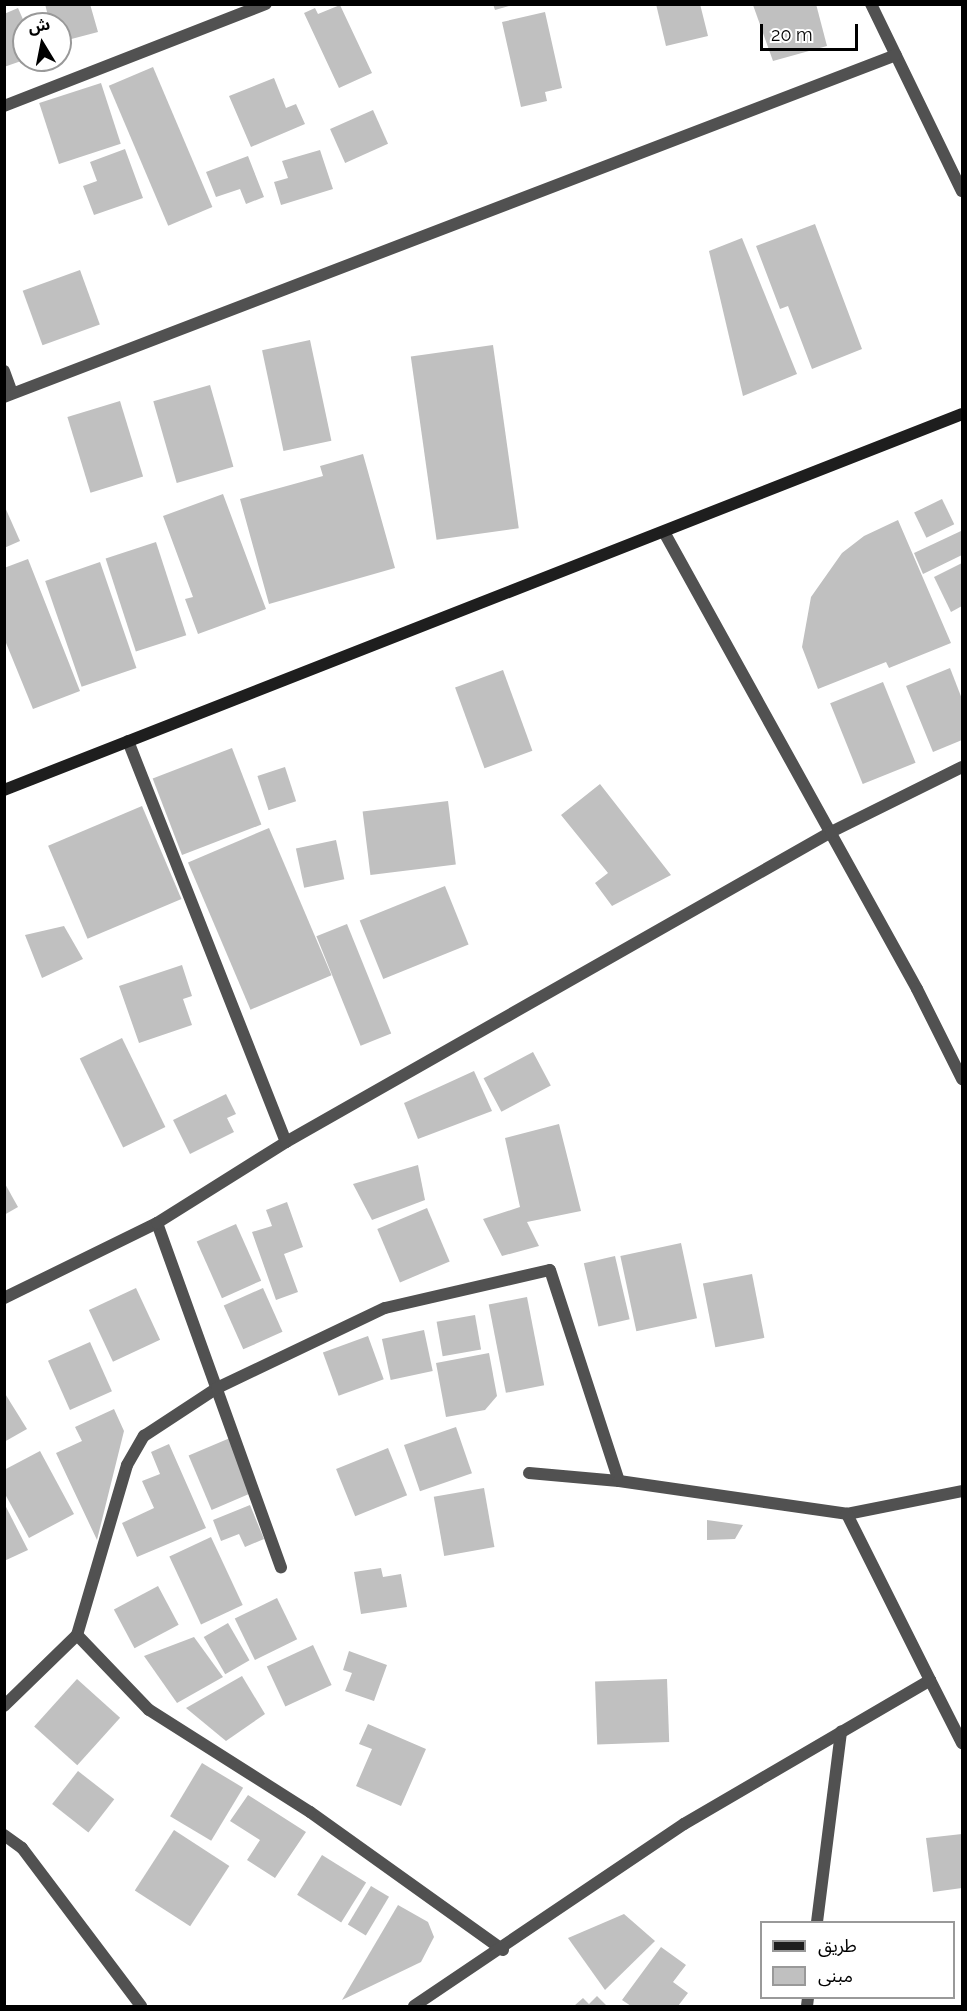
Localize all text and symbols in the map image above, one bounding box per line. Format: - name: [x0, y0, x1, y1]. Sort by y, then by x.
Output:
- north arrow: [12, 12, 72, 72]
- scale bar: [763, 12, 860, 50]
- text: ش: [27, 14, 52, 37]
- text: 20 m: [771, 24, 813, 45]
- legend: [760, 1921, 955, 1999]
- text: طريق: [818, 1935, 857, 1956]
- text: مبنى: [818, 1965, 853, 1986]

